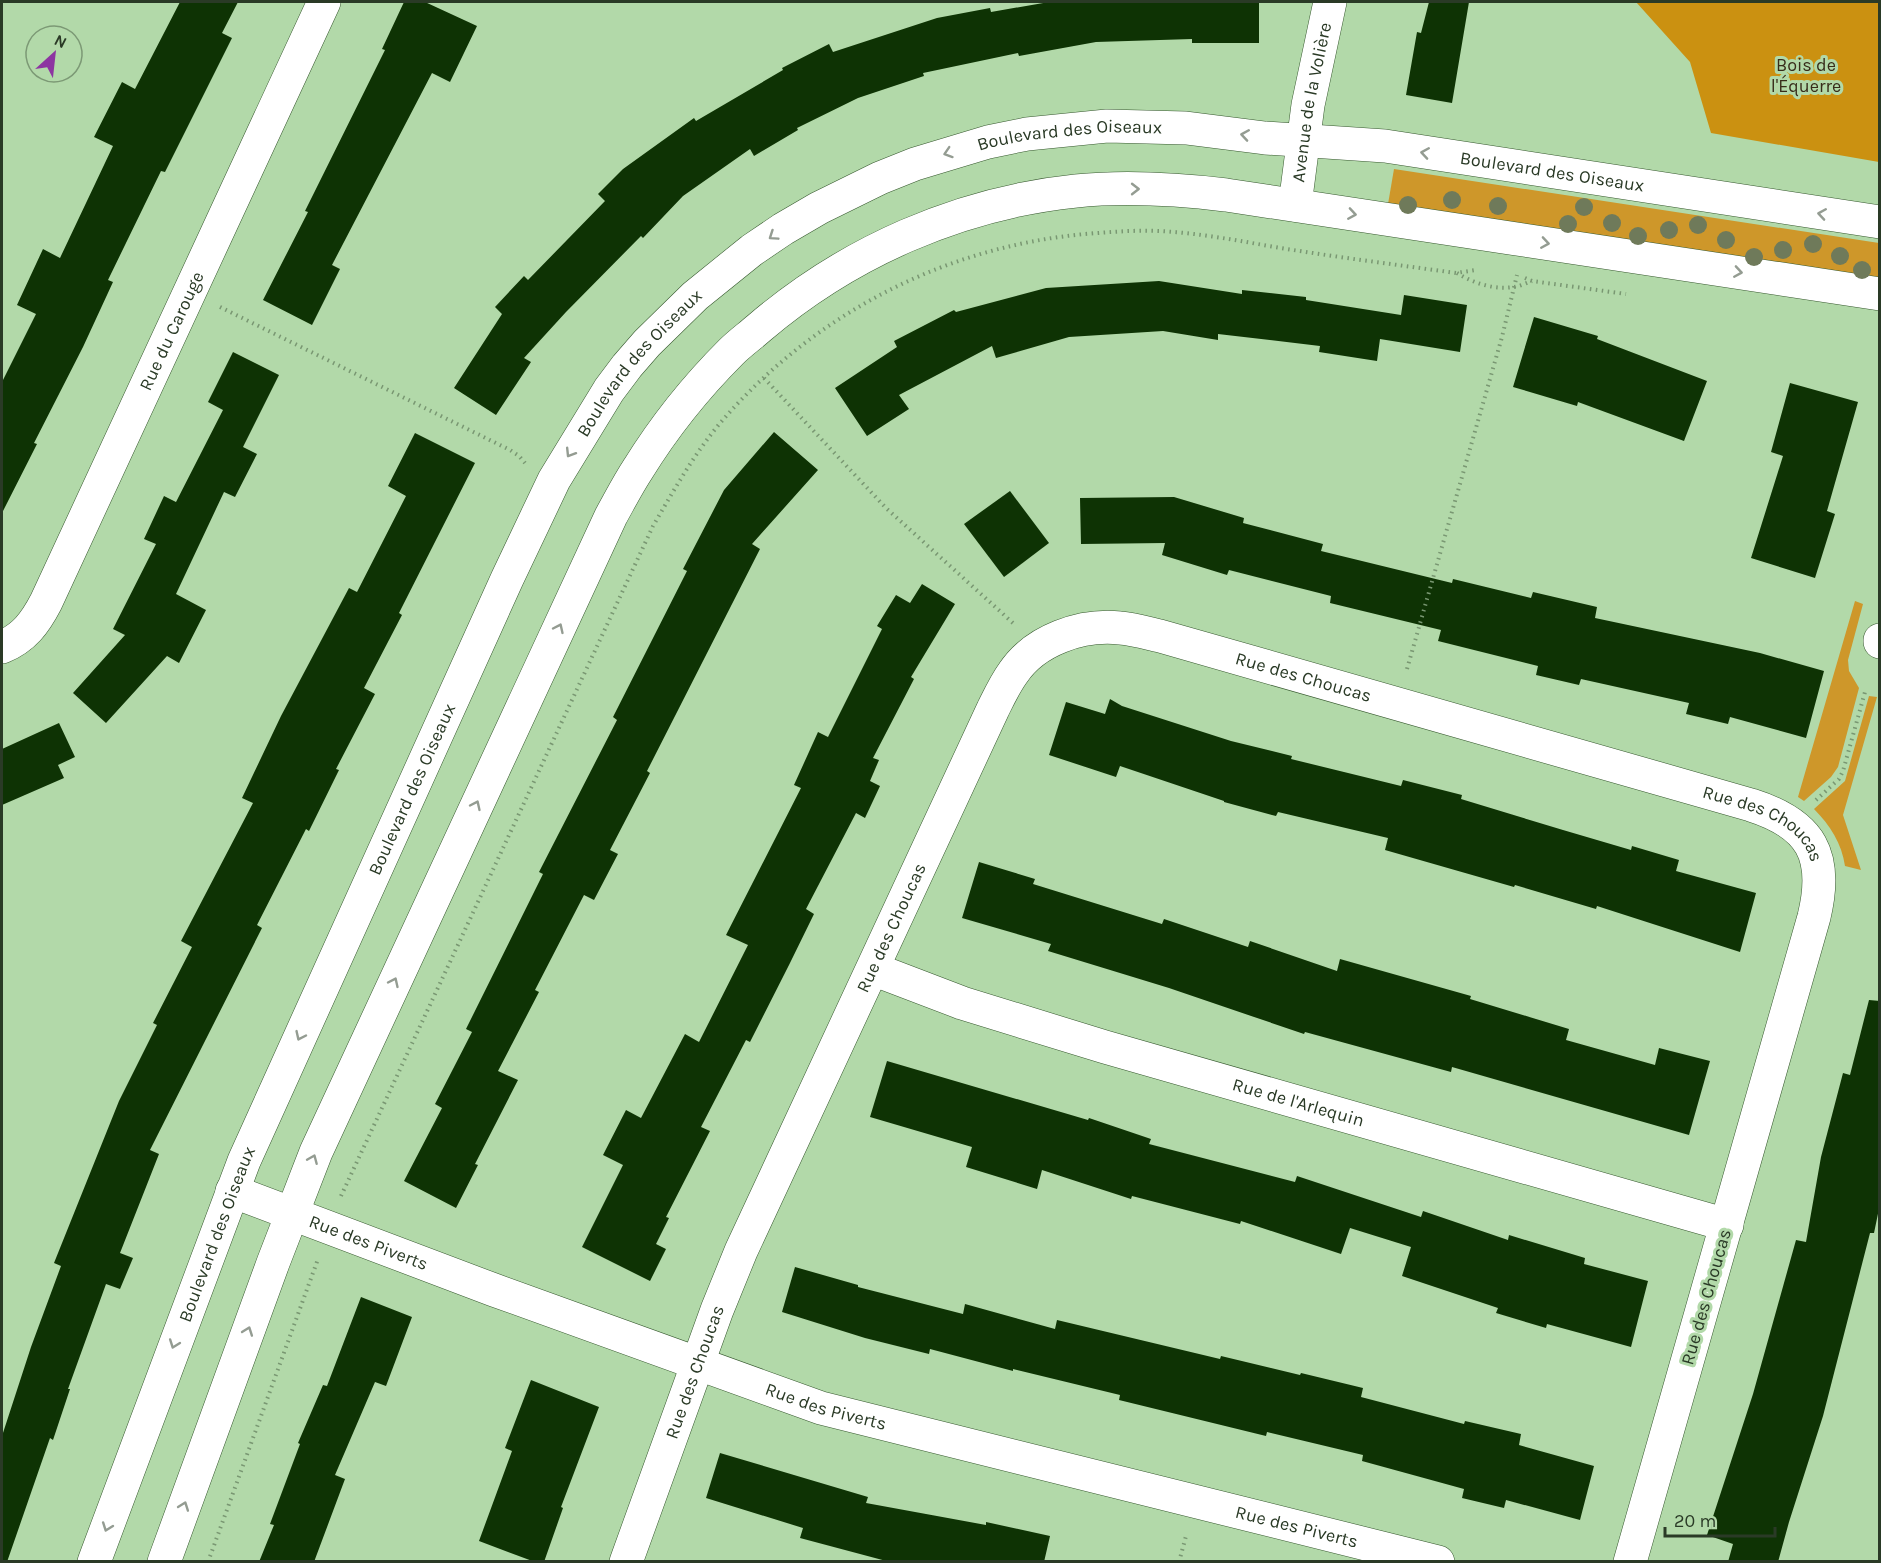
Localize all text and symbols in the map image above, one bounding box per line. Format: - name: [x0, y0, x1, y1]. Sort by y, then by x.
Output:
- street label: Avenue de la Volière: [1287, 20, 1336, 184]
- north arrow: [24, 24, 84, 84]
- text: N: [51, 30, 70, 52]
- park label: Bois de l'Équerre: [1771, 54, 1841, 97]
- street label: Boulevard des Oiseaux: [974, 115, 1162, 156]
- one-way arrow: [1241, 129, 1250, 141]
- one-way arrow: [943, 146, 954, 158]
- one-way arrow: [1421, 147, 1430, 159]
- street label: Boulevard des Oiseaux: [1458, 147, 1646, 197]
- one-way arrow: [1130, 183, 1139, 195]
- one-way arrow: [1347, 207, 1357, 220]
- one-way arrow: [1817, 208, 1826, 220]
- one-way arrow: [768, 228, 779, 239]
- one-way arrow: [1540, 236, 1550, 249]
- one-way arrow: [1733, 266, 1743, 278]
- street label: Rue du Carouge: [134, 268, 209, 394]
- street label: Boulevard des Oiseaux: [572, 284, 706, 441]
- one-way arrow: [566, 446, 577, 457]
- one-way arrow: [551, 624, 563, 635]
- street label: Rue des Choucas: [1233, 647, 1374, 707]
- street label: Boulevard des Oiseaux: [364, 700, 460, 879]
- street label: Rue des Choucas: [1700, 781, 1828, 864]
- one-way arrow: [468, 801, 480, 812]
- street label: Rue des Choucas: [852, 860, 931, 996]
- one-way arrow: [386, 977, 398, 988]
- one-way arrow: [295, 1029, 307, 1040]
- street label: Rue de l'Arlequin: [1230, 1073, 1367, 1132]
- street label: Boulevard des Oiseaux: [174, 1143, 260, 1325]
- one-way arrow: [306, 1155, 318, 1166]
- street label: Rue des Piverts: [306, 1210, 431, 1275]
- street label: Rue des Choucas: [1676, 1226, 1736, 1368]
- street label: Rue des Choucas: [660, 1302, 729, 1442]
- one-way arrow: [240, 1327, 253, 1337]
- one-way arrow: [169, 1338, 182, 1349]
- street label: Rue des Piverts: [762, 1378, 889, 1435]
- scale bar: [1665, 1500, 1774, 1538]
- street label: Rue des Piverts: [1233, 1501, 1360, 1553]
- one-way arrow: [176, 1502, 189, 1512]
- text: 20 m: [1674, 1510, 1716, 1532]
- one-way arrow: [101, 1521, 114, 1532]

